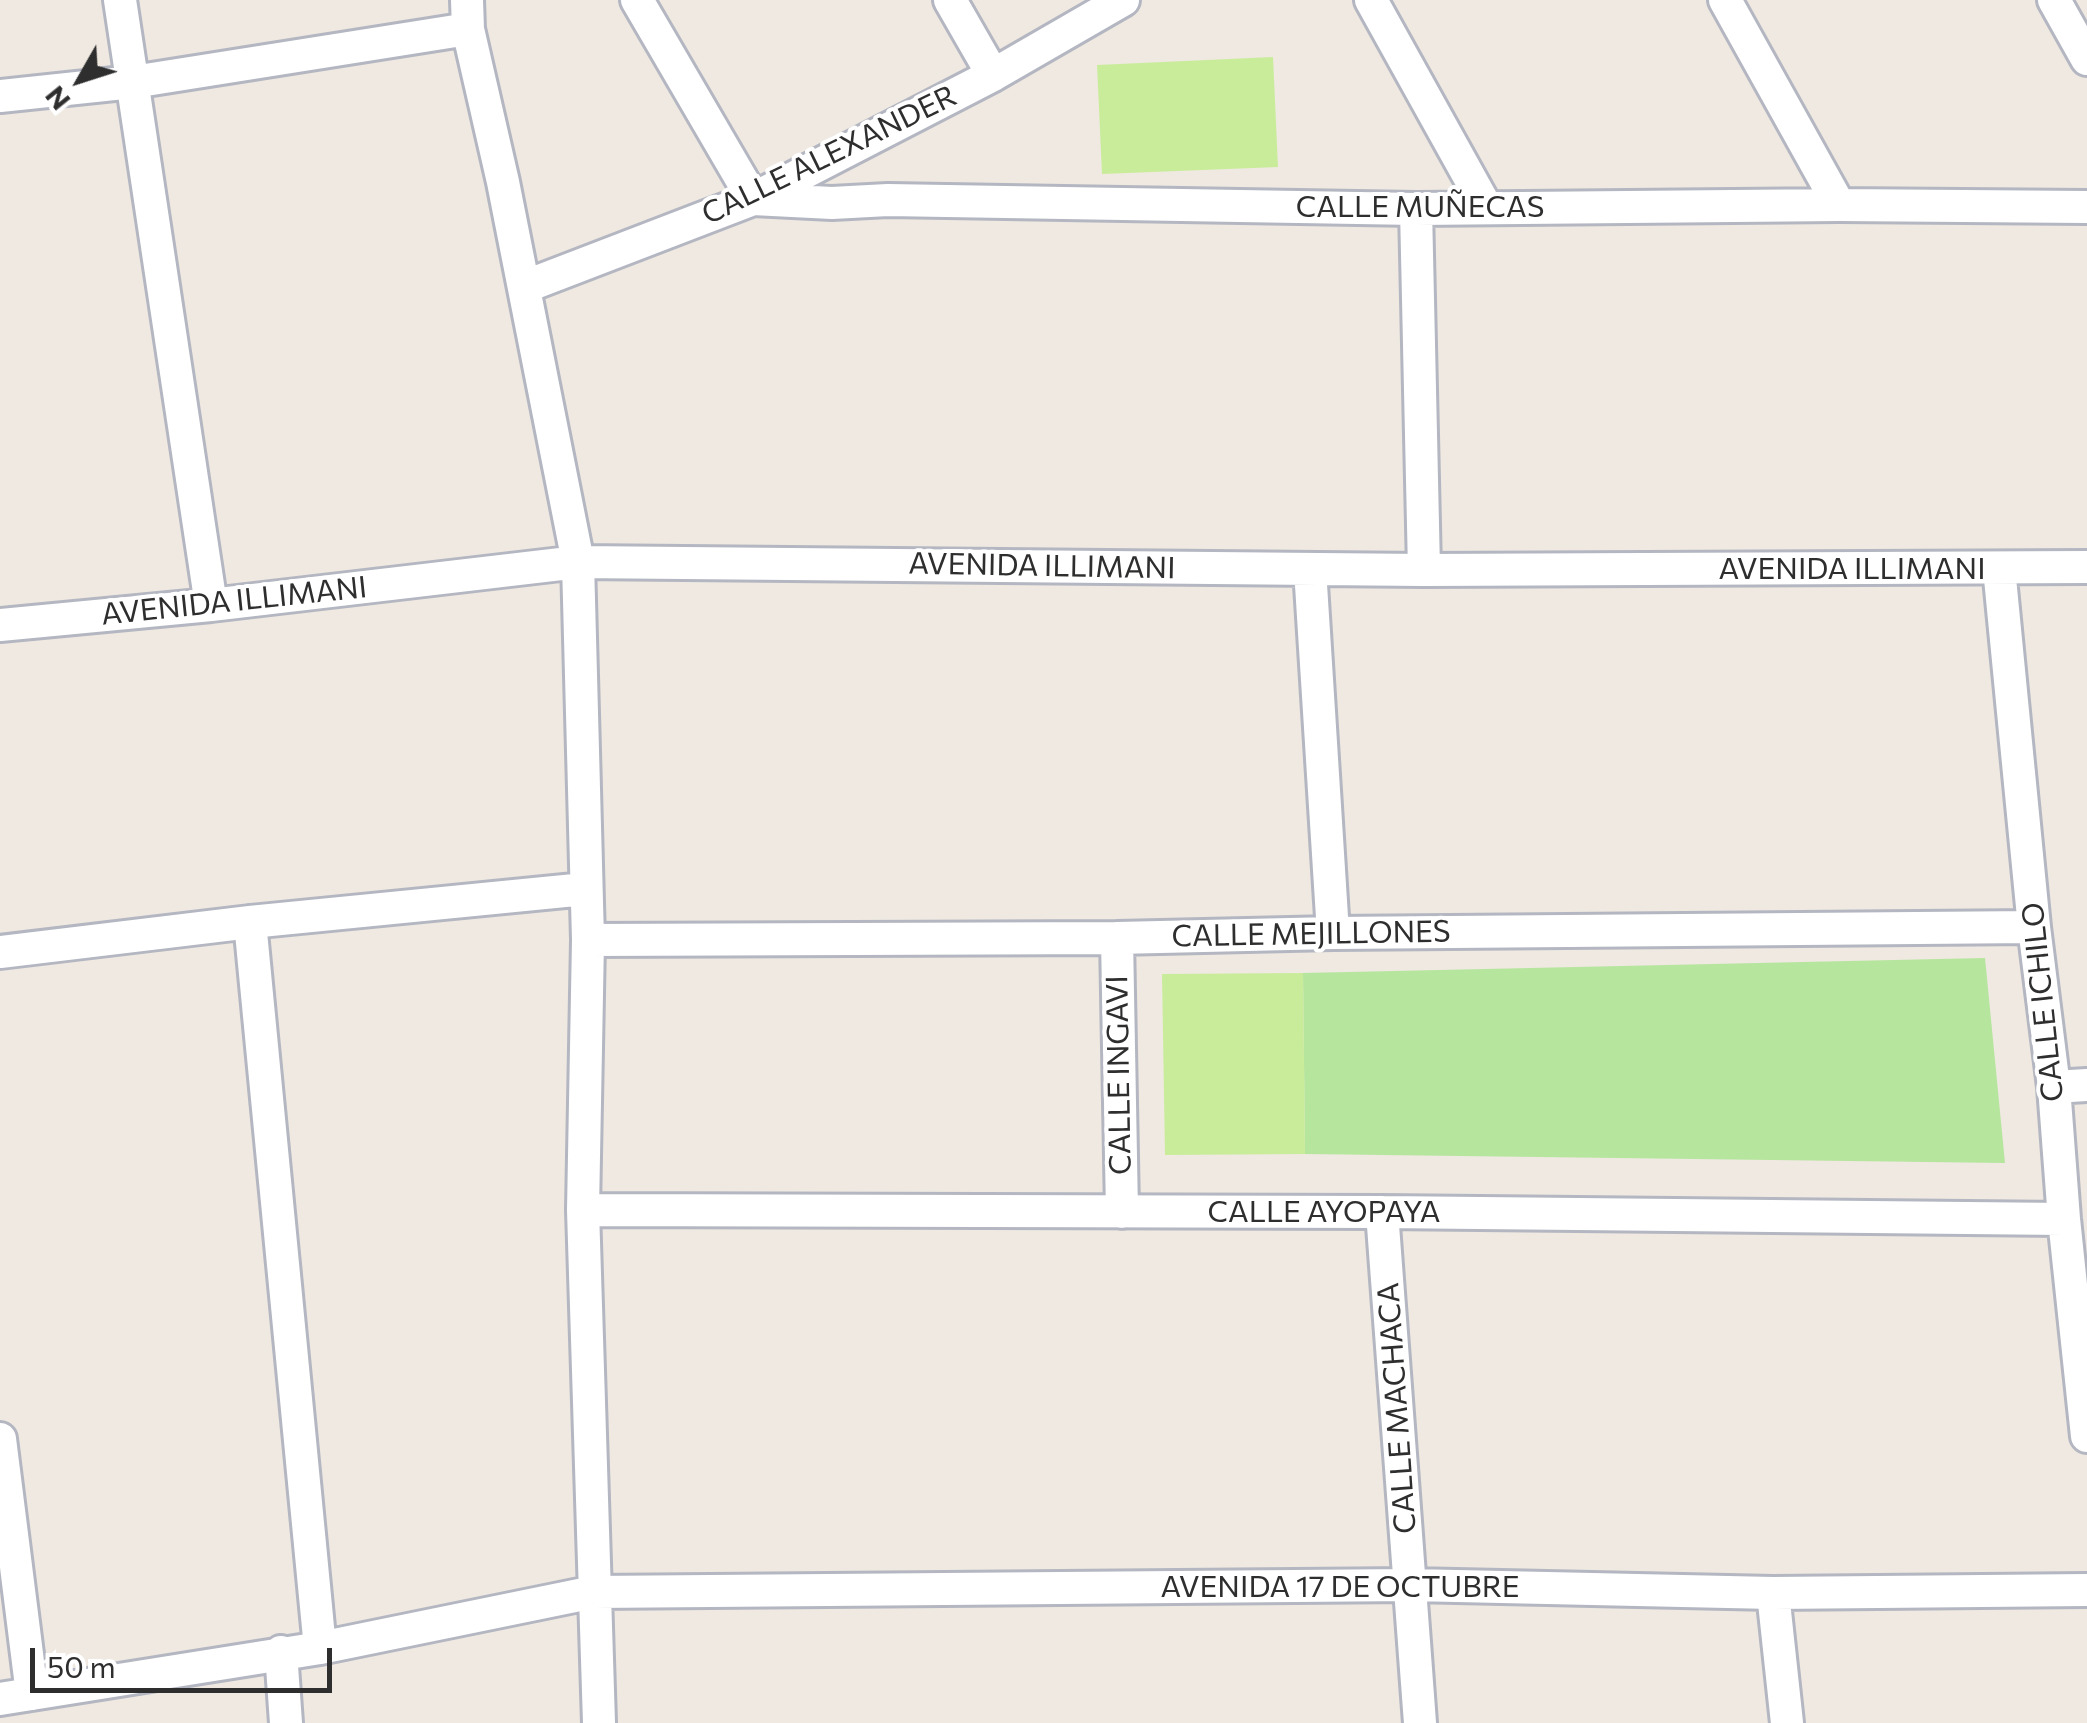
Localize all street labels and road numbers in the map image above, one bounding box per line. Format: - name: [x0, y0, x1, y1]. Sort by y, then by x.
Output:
- street label: CALLE ALEXANDER: [696, 78, 962, 232]
- street label: CALLE MUÑECAS: [1296, 189, 1544, 225]
- street label: AVENIDA ILLIMANI: [908, 546, 1176, 586]
- street label: AVENIDA ILLIMANI: [1718, 551, 1986, 587]
- street label: AVENIDA ILLIMANI: [99, 569, 369, 633]
- street label: CALLE ICHILO: [2015, 901, 2071, 1103]
- street label: CALLE MEJILLONES: [1171, 914, 1451, 954]
- street label: CALLE INGAVI: [1099, 975, 1139, 1175]
- street label: CALLE AYOPAYA: [1207, 1194, 1441, 1230]
- street label: CALLE MACHACA: [1370, 1281, 1424, 1535]
- street label: AVENIDA 17 DE OCTUBRE: [1160, 1569, 1520, 1605]

